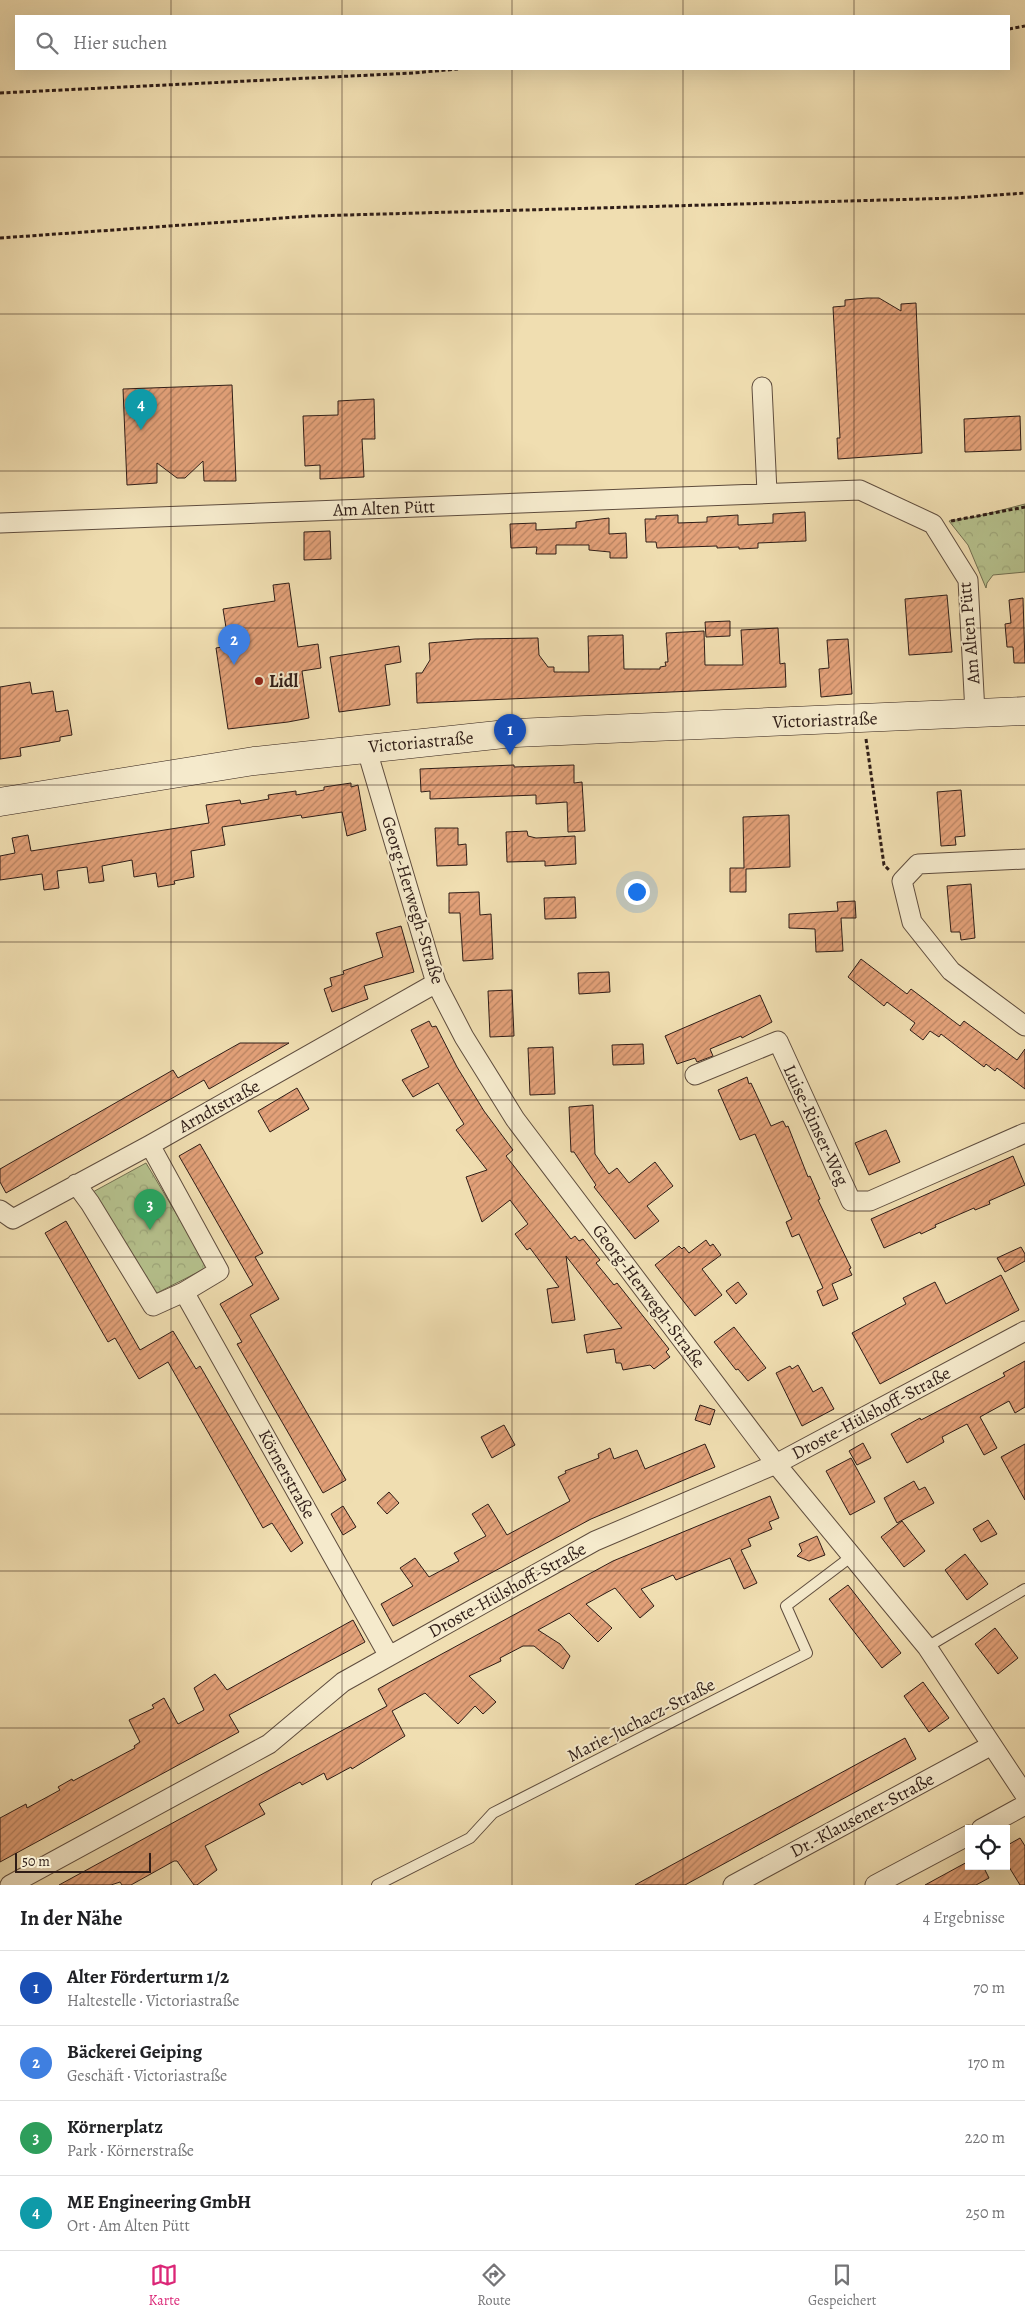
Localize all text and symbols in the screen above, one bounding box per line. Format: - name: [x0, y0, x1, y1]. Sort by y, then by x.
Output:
- search box: [15, 15, 1010, 70]
- icon: search: [33, 29, 61, 57]
- text: Hier suchen: [73, 30, 167, 56]
- pin: 4: [125, 389, 157, 430]
- street label: Am Alten Pütt: [332, 494, 436, 522]
- street label: Am Alten Pütt: [953, 581, 985, 686]
- pin: 2: [218, 624, 250, 665]
- place label: Lidl: [269, 669, 298, 693]
- marker: Lidl: [253, 675, 265, 687]
- street label: Victoriastraße: [771, 706, 878, 734]
- pin: 1: [494, 714, 526, 755]
- street label: Victoriastraße: [367, 725, 474, 759]
- street label: Georg-Herwegh-Straße: [376, 813, 450, 987]
- your location: [624, 879, 650, 905]
- street label: Luise-Rinser-Weg: [777, 1061, 855, 1189]
- street label: Arndtstraße: [173, 1074, 264, 1139]
- pin: 3: [134, 1189, 166, 1230]
- street label: Georg-Herwegh-Straße: [587, 1219, 711, 1373]
- street label: Droste-Hülshoff-Straße: [787, 1361, 955, 1465]
- street label: Körnerstraße: [253, 1425, 321, 1523]
- street label: Droste-Hülshoff-Straße: [424, 1537, 590, 1643]
- street label: Marie-Juchacz-Straße: [563, 1672, 719, 1768]
- street label: Dr.-Klausener-Straße: [786, 1767, 938, 1863]
- map controls: [965, 1825, 1010, 1870]
- button: locate: [965, 1825, 1010, 1870]
- scale bar: [15, 1850, 151, 1873]
- text: 50 m: [22, 1852, 50, 1871]
- text: In der Nähe: [20, 1904, 122, 1932]
- text: 4 Ergebnisse: [923, 1907, 1005, 1929]
- text: Alter Förderturm 1/2: [67, 1964, 229, 1990]
- text: 1: [33, 1977, 39, 1999]
- text: 70 m: [973, 1977, 1005, 1999]
- text: Haltestelle · Victoriastraße: [67, 1990, 239, 2012]
- text: Bäckerei Geiping: [67, 2039, 202, 2065]
- text: 2: [32, 2052, 40, 2074]
- text: 170 m: [968, 2052, 1005, 2074]
- text: Geschäft · Victoriastraße: [67, 2065, 227, 2087]
- text: Körnerplatz: [67, 2114, 163, 2140]
- text: 3: [33, 2127, 39, 2149]
- text: 220 m: [965, 2127, 1005, 2149]
- text: Park · Körnerstraße: [67, 2140, 194, 2162]
- text: ME Engineering GmbH: [67, 2189, 251, 2215]
- text: 4: [32, 2202, 40, 2224]
- text: 250 m: [966, 2202, 1005, 2224]
- text: Ort · Am Alten Pütt: [67, 2215, 190, 2237]
- tab: Karte: [149, 2261, 180, 2310]
- tab: Route: [477, 2261, 511, 2310]
- tab: Gespeichert: [808, 2261, 876, 2310]

